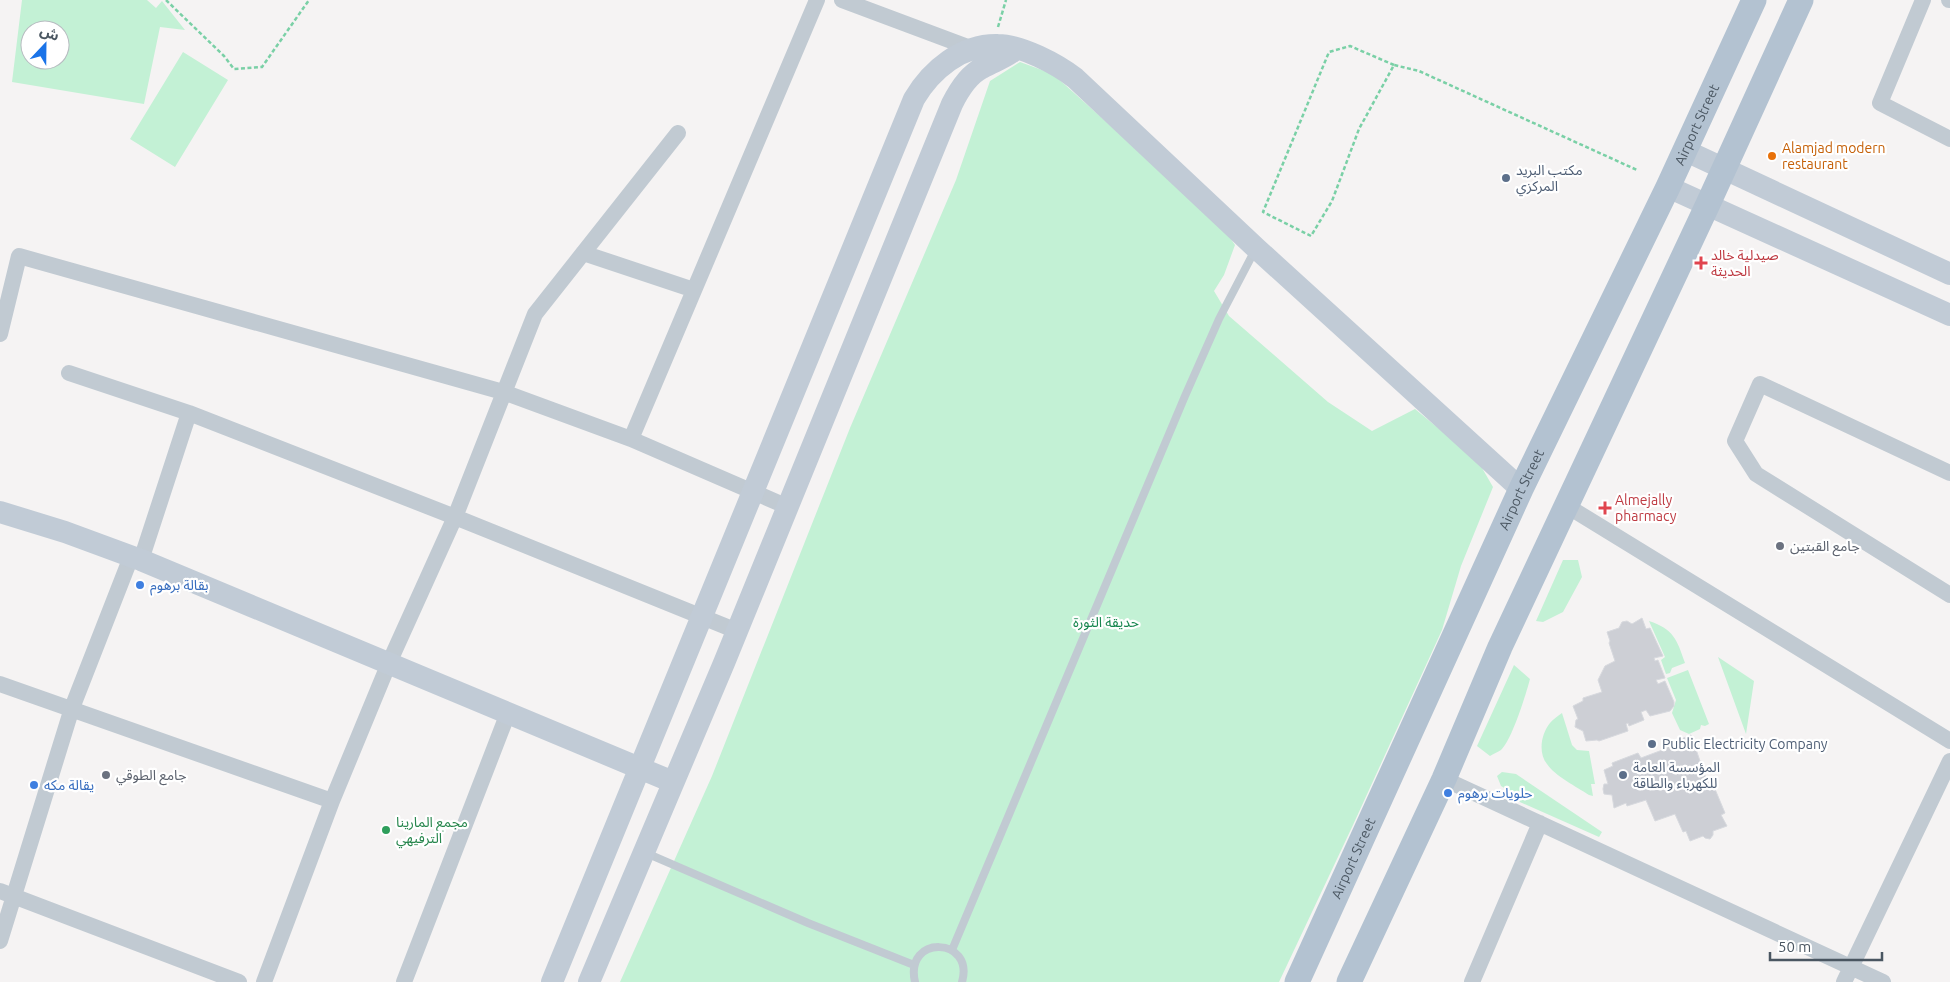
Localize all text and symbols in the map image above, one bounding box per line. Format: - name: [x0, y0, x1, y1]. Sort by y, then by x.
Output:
- north arrow: [20, 20, 70, 70]
- text: ش: [38, 22, 62, 44]
- street label: Airport Street: [1671, 81, 1722, 168]
- place label: Alamjad modern restaurant: [1782, 140, 1886, 172]
- marker: Alamjad modern restaurant: [1766, 150, 1778, 162]
- place label: مكتب البريد المركزي: [1516, 162, 1583, 197]
- marker: مكتب البريد المركزي: [1500, 172, 1512, 184]
- place label: صيدلية خالد الحديثة: [1711, 247, 1779, 279]
- marker: صيدلية خالد الحديثة: [1695, 257, 1707, 269]
- street label: Airport Street: [1495, 446, 1547, 533]
- place label: Almejally pharmacy: [1615, 492, 1677, 524]
- marker: Almejally pharmacy: [1599, 502, 1611, 514]
- place label: جامع القبتين: [1790, 538, 1860, 557]
- marker: جامع القبتين: [1774, 540, 1786, 552]
- place label: بقالة برهوم: [150, 577, 209, 596]
- marker: بقالة برهوم: [134, 579, 146, 591]
- park label: حديقة الثورة: [1073, 614, 1139, 631]
- place label: Public Electricity Company: [1662, 736, 1828, 752]
- marker: Public Electricity Company: [1646, 738, 1658, 750]
- place label: المؤسسة العامة للكهرباء والطاقة: [1633, 759, 1720, 792]
- place label: جامع الطوقي: [116, 767, 186, 786]
- marker: جامع الطوقي: [100, 769, 112, 781]
- marker: المؤسسة العامة للكهرباء والطاقة: [1617, 769, 1629, 781]
- place label: يقالة مكه: [44, 777, 94, 793]
- marker: يقالة مكه: [28, 779, 40, 791]
- place label: حلويات برهوم: [1458, 785, 1533, 804]
- marker: حلويات برهوم: [1442, 787, 1454, 799]
- place label: مجمع المارينا الترفيهي: [396, 814, 468, 849]
- street label: Airport Street: [1328, 815, 1379, 901]
- marker: مجمع المارينا الترفيهي: [380, 824, 392, 836]
- scale bar: [1770, 930, 1882, 962]
- text: 50 m: [1778, 938, 1811, 955]

